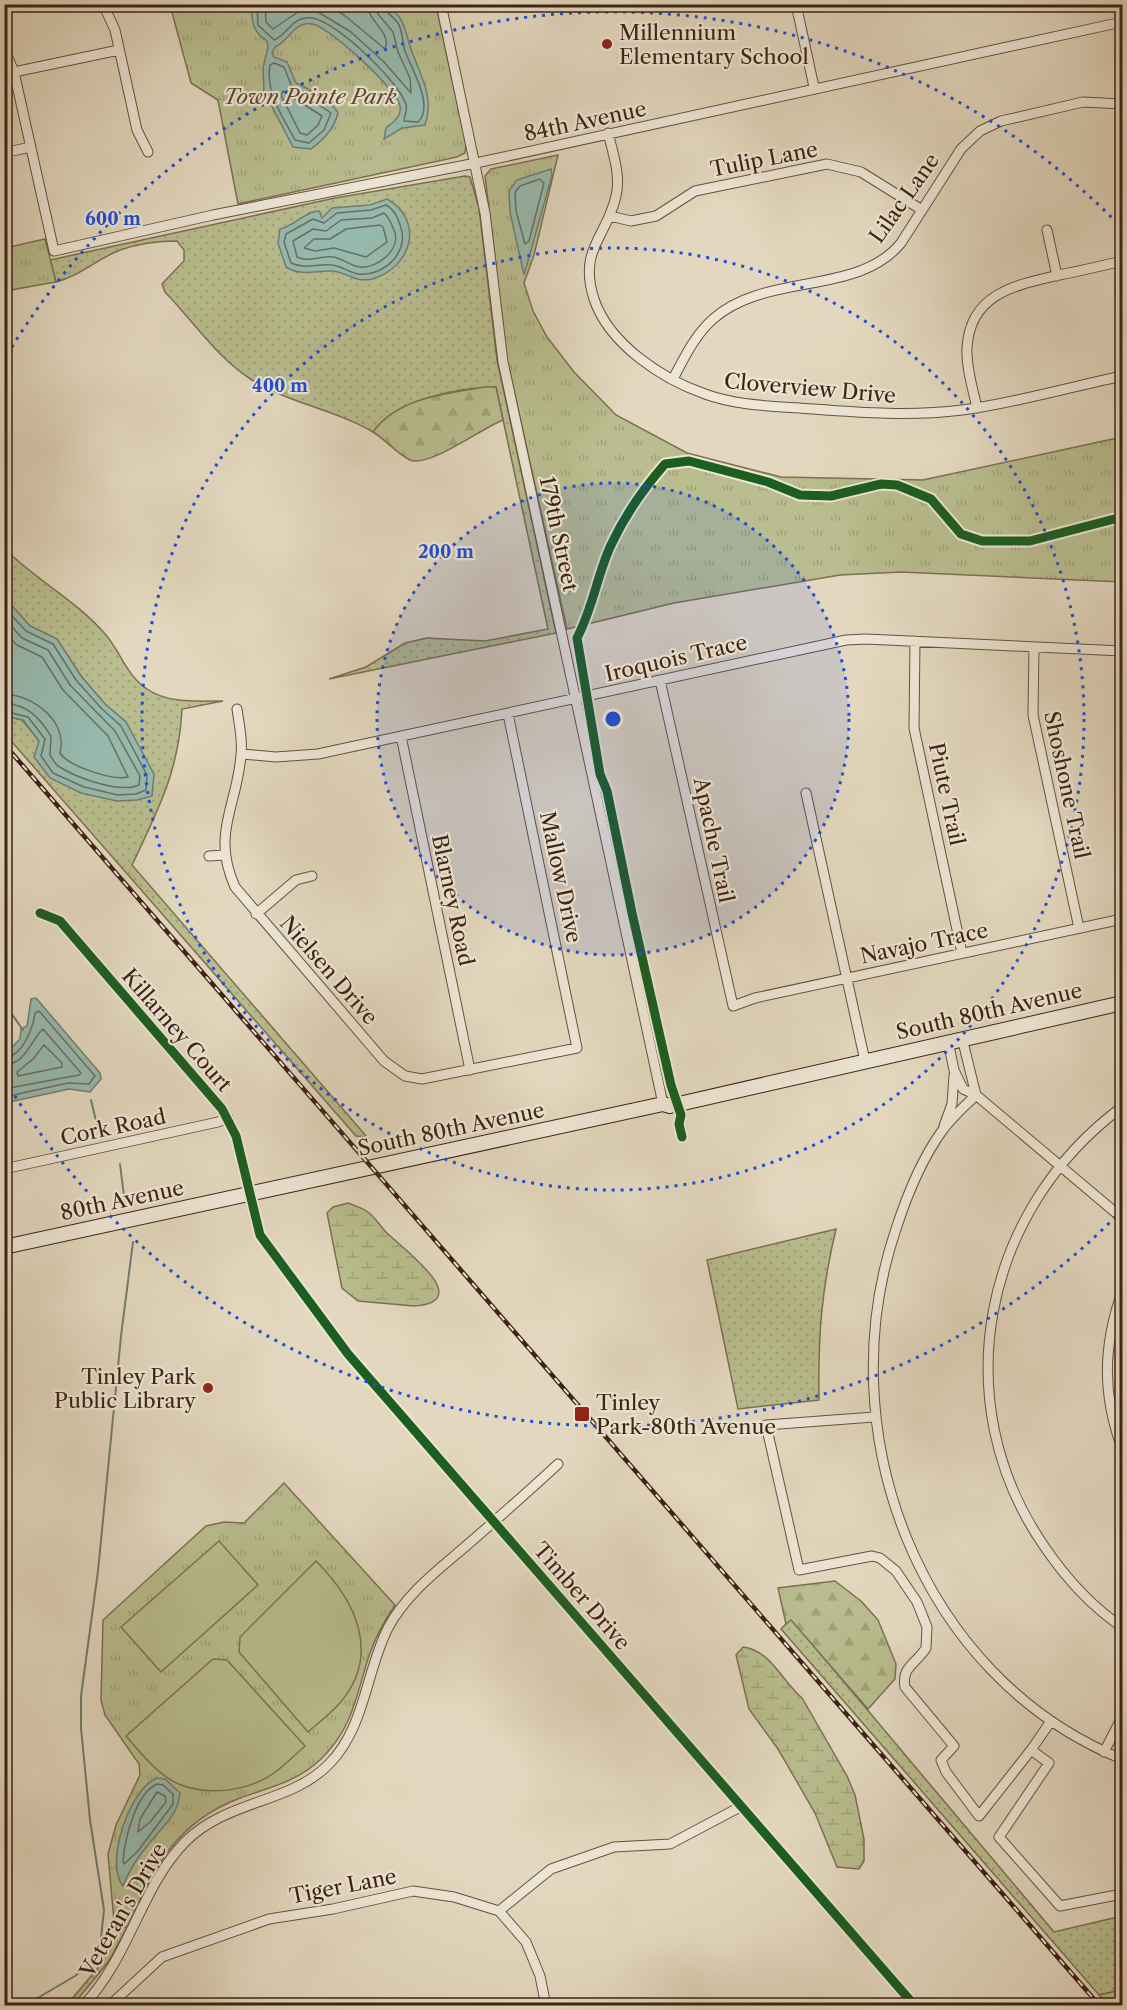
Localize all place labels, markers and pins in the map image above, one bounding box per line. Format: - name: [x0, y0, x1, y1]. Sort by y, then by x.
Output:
- place label: Millennium Elementary School: [619, 20, 809, 69]
- marker: Millennium Elementary School: [600, 37, 614, 51]
- centre of rings: [603, 709, 623, 729]
- place label: Tinley Park Public Library: [54, 1364, 197, 1413]
- marker: Tinley Park Public Library: [201, 1381, 215, 1395]
- place label: Tinley Park-80th Avenue: [596, 1390, 776, 1439]
- marker: Tinley Park-80th Avenue: [573, 1405, 591, 1423]

